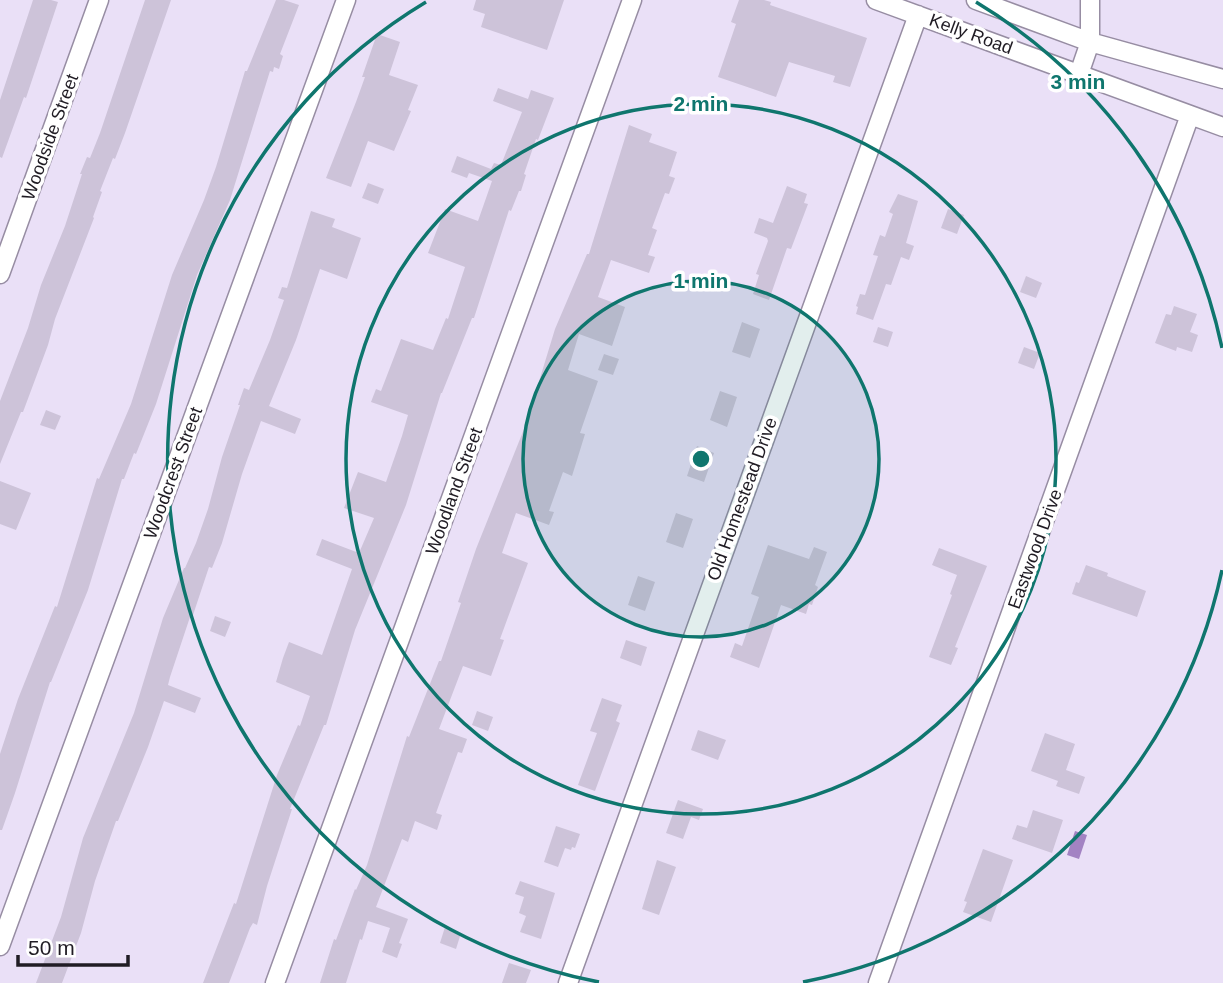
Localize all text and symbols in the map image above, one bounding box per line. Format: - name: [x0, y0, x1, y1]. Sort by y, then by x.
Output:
- street label: Kelly Road: [927, 10, 1015, 58]
- text: 3 min: [1051, 70, 1105, 93]
- street label: Woodside Street: [18, 71, 82, 203]
- text: 2 min: [674, 92, 728, 115]
- text: 1 min: [674, 269, 728, 292]
- street label: Woodcrest Street: [140, 404, 206, 542]
- street label: Old Homestead Drive: [703, 415, 781, 583]
- street label: Woodland Street: [422, 425, 486, 557]
- centre of rings: [689, 447, 713, 471]
- street label: Eastwood Drive: [1004, 486, 1066, 612]
- scale bar: [18, 923, 128, 967]
- text: 50 m: [28, 936, 75, 959]

